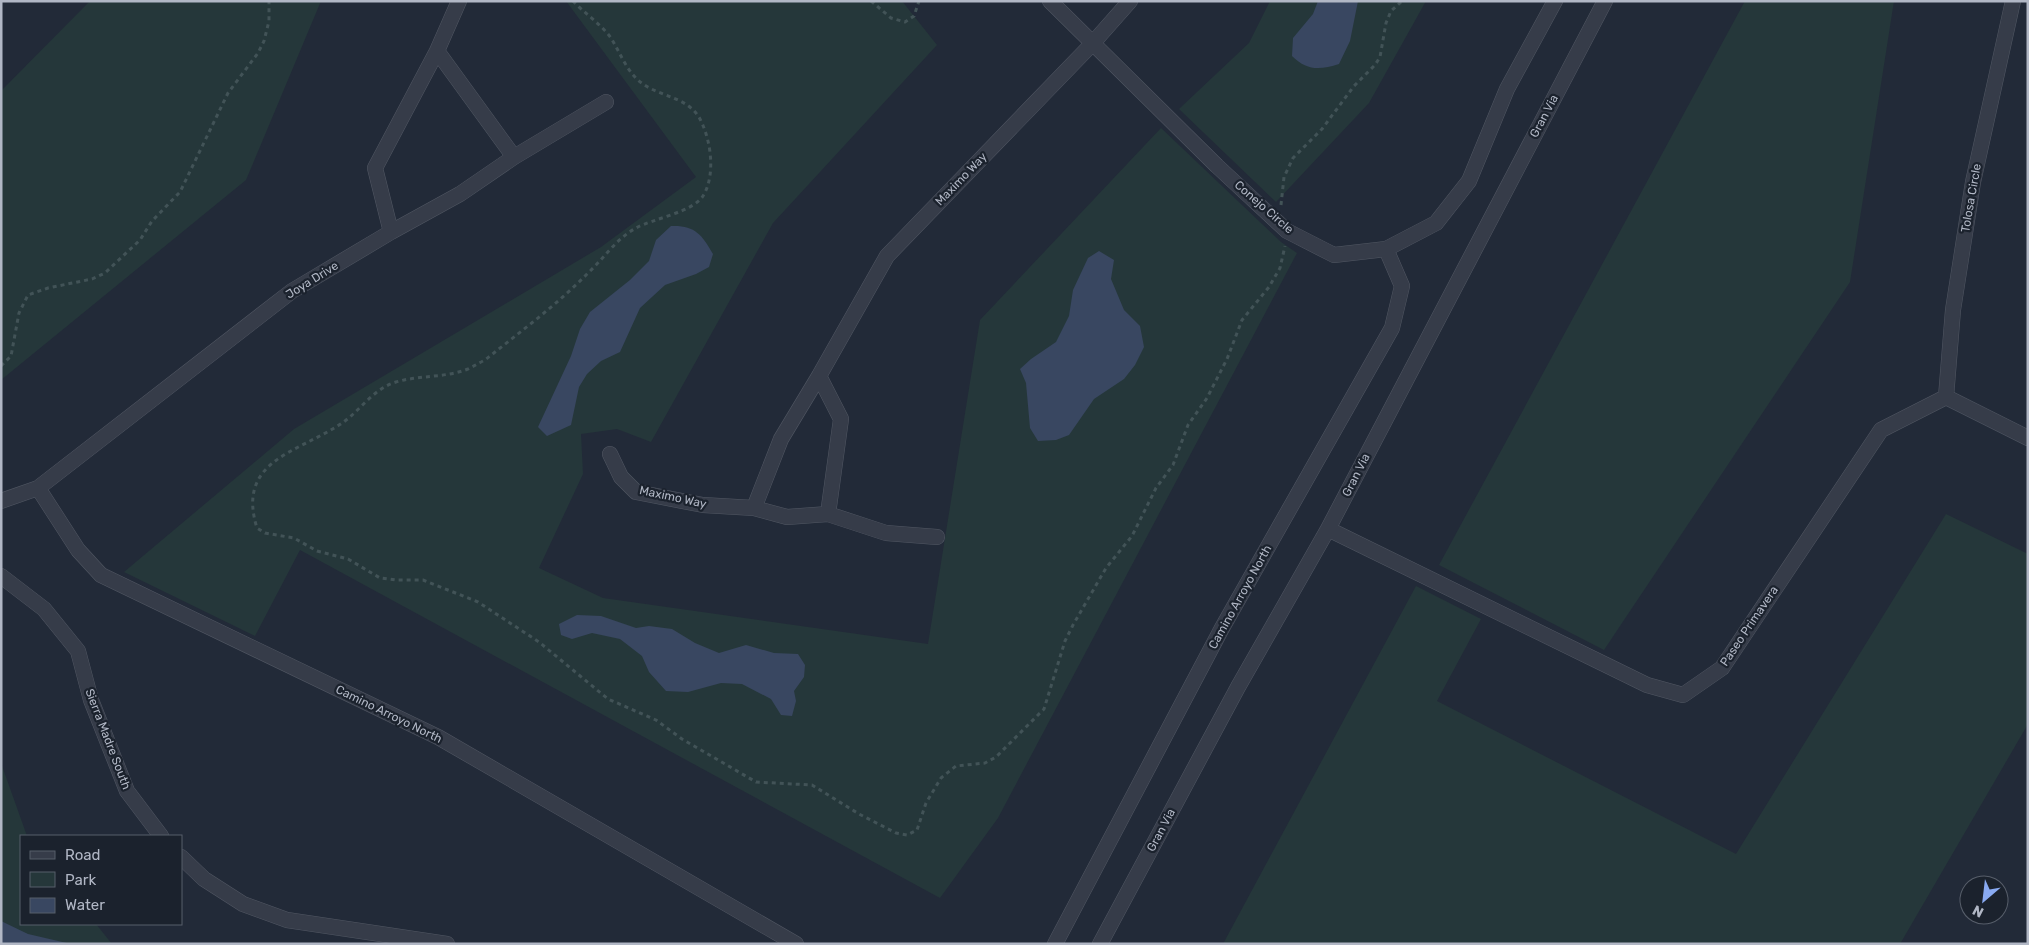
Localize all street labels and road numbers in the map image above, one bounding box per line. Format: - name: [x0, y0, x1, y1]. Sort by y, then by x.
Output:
- street label: Gran Via: [1527, 92, 1561, 140]
- street label: Maximo Way: [932, 149, 990, 208]
- street label: Tolosa Circle: [1958, 162, 1984, 234]
- street label: Conejo Circle: [1232, 178, 1296, 237]
- street label: Joya Drive: [283, 258, 341, 302]
- street label: Gran Via: [1339, 451, 1373, 499]
- street label: Maximo Way: [638, 483, 708, 511]
- street label: Camino Arroyo North: [1206, 543, 1274, 651]
- street label: Paseo Primavera: [1717, 583, 1781, 669]
- street label: Camino Arroyo North: [333, 682, 445, 746]
- street label: Sierra Madre South: [82, 687, 134, 791]
- street label: Gran Via: [1144, 806, 1178, 854]

